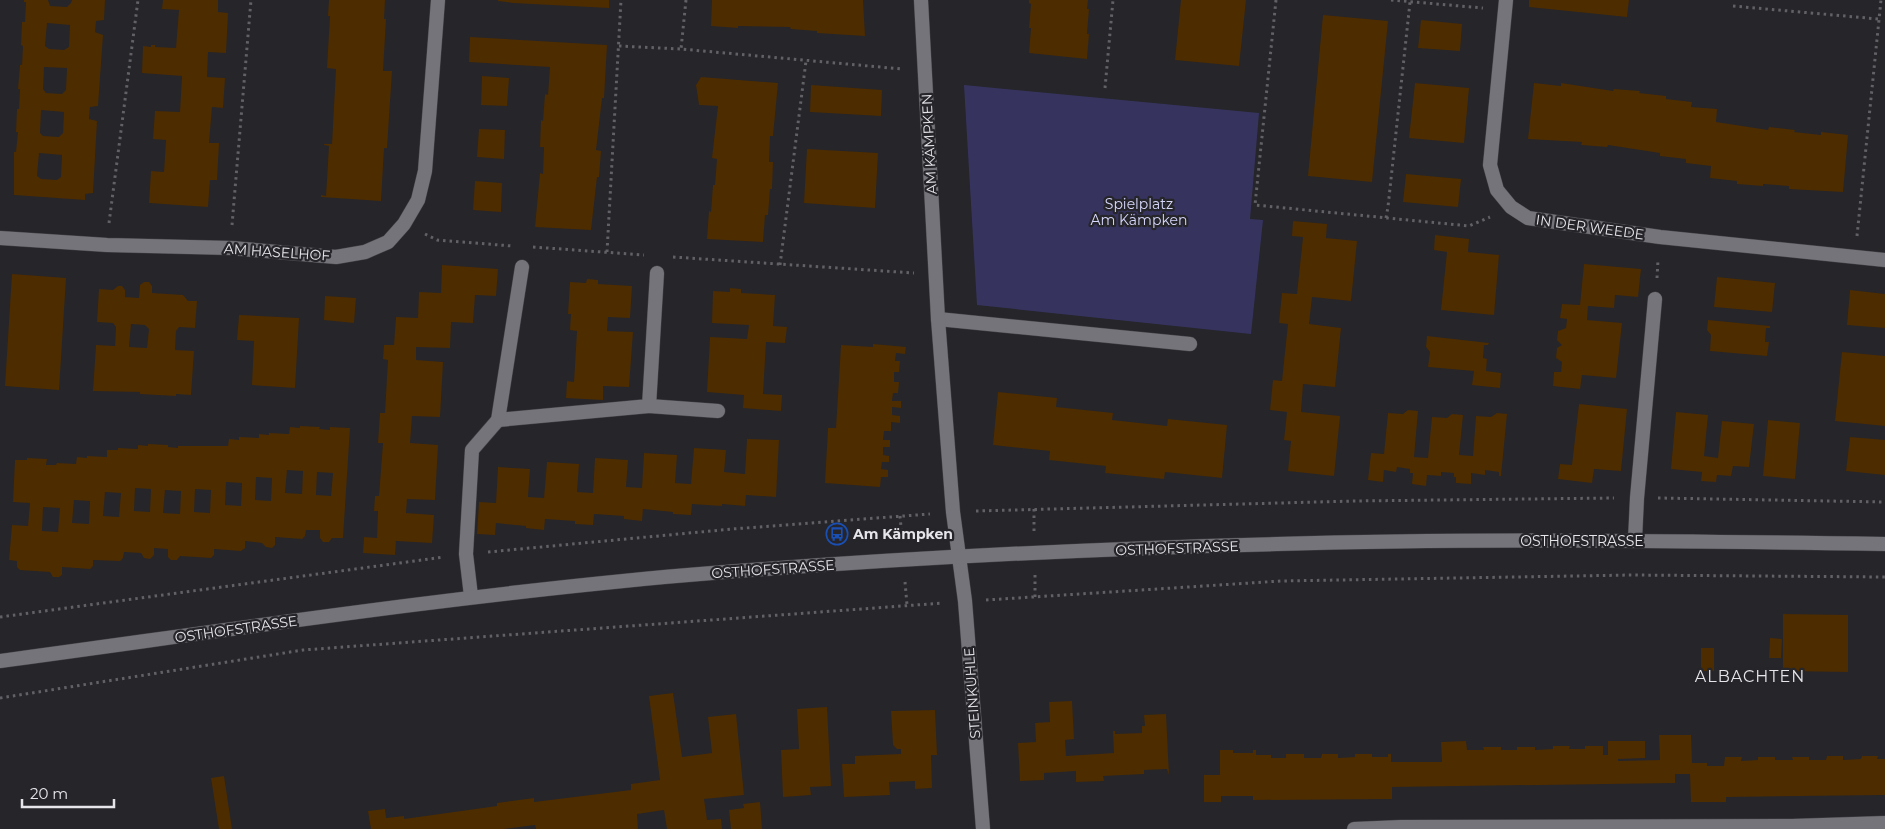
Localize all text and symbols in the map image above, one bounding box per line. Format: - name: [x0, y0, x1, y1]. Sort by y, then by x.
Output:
- street label: AM KÄMPKEN: [917, 93, 941, 195]
- park label: Spielplatz Am Kämpken: [1091, 195, 1187, 229]
- street label: IN DER WEEDE: [1535, 211, 1645, 243]
- street label: AM HASELHOF: [223, 239, 331, 265]
- bus stop icon: Am Kämpken: [825, 522, 849, 546]
- place label: Am Kämpken: [852, 525, 953, 543]
- street label: OSTHOFSTRASSE: [1520, 532, 1644, 550]
- street label: OSTHOFSTRASSE: [1115, 537, 1239, 559]
- street label: OSTHOFSTRASSE: [711, 556, 835, 582]
- street label: OSTHOFSTRASSE: [174, 611, 298, 647]
- street label: STEINKUHLE: [960, 647, 984, 739]
- district label: ALBACHTEN: [1695, 667, 1805, 686]
- scale bar: [22, 776, 115, 808]
- text: 20 m: [30, 784, 68, 803]

